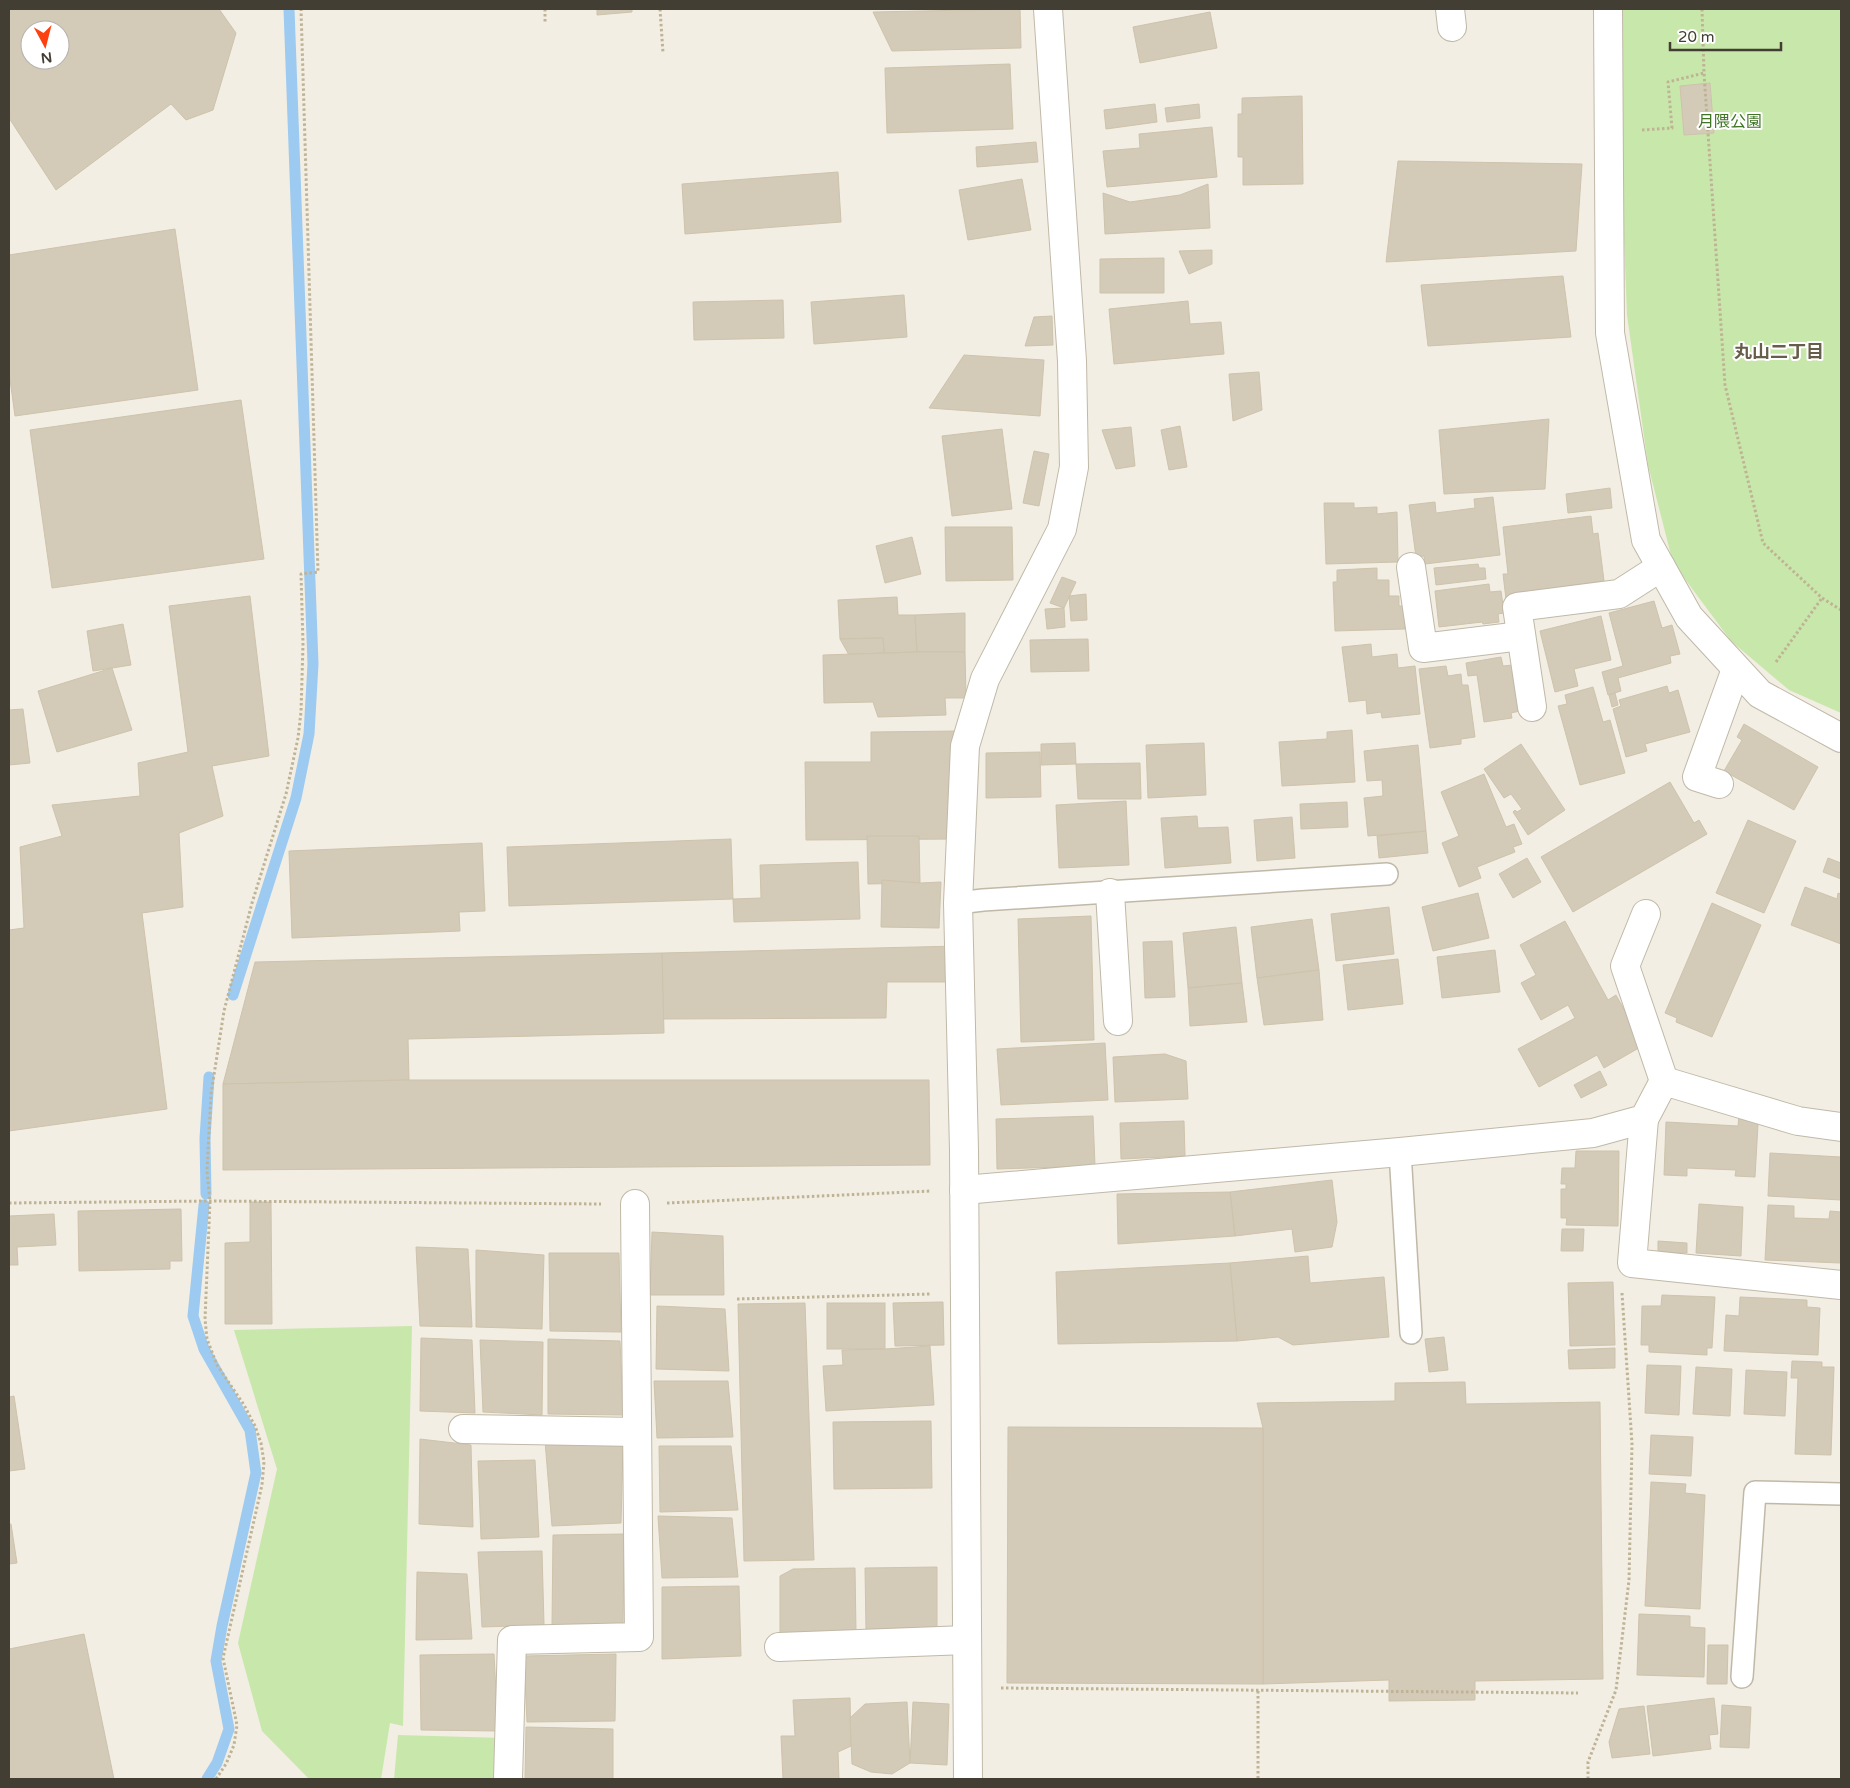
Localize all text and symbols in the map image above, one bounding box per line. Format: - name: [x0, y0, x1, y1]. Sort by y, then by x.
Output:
- north arrow: [20, 20, 70, 70]
- scale bar: [1670, 20, 1781, 52]
- text: 20 m: [1678, 28, 1715, 46]
- text: N: [40, 48, 53, 67]
- park label: 月隈公園: [1698, 112, 1762, 132]
- district label: 丸山二丁目: [1734, 341, 1824, 363]

